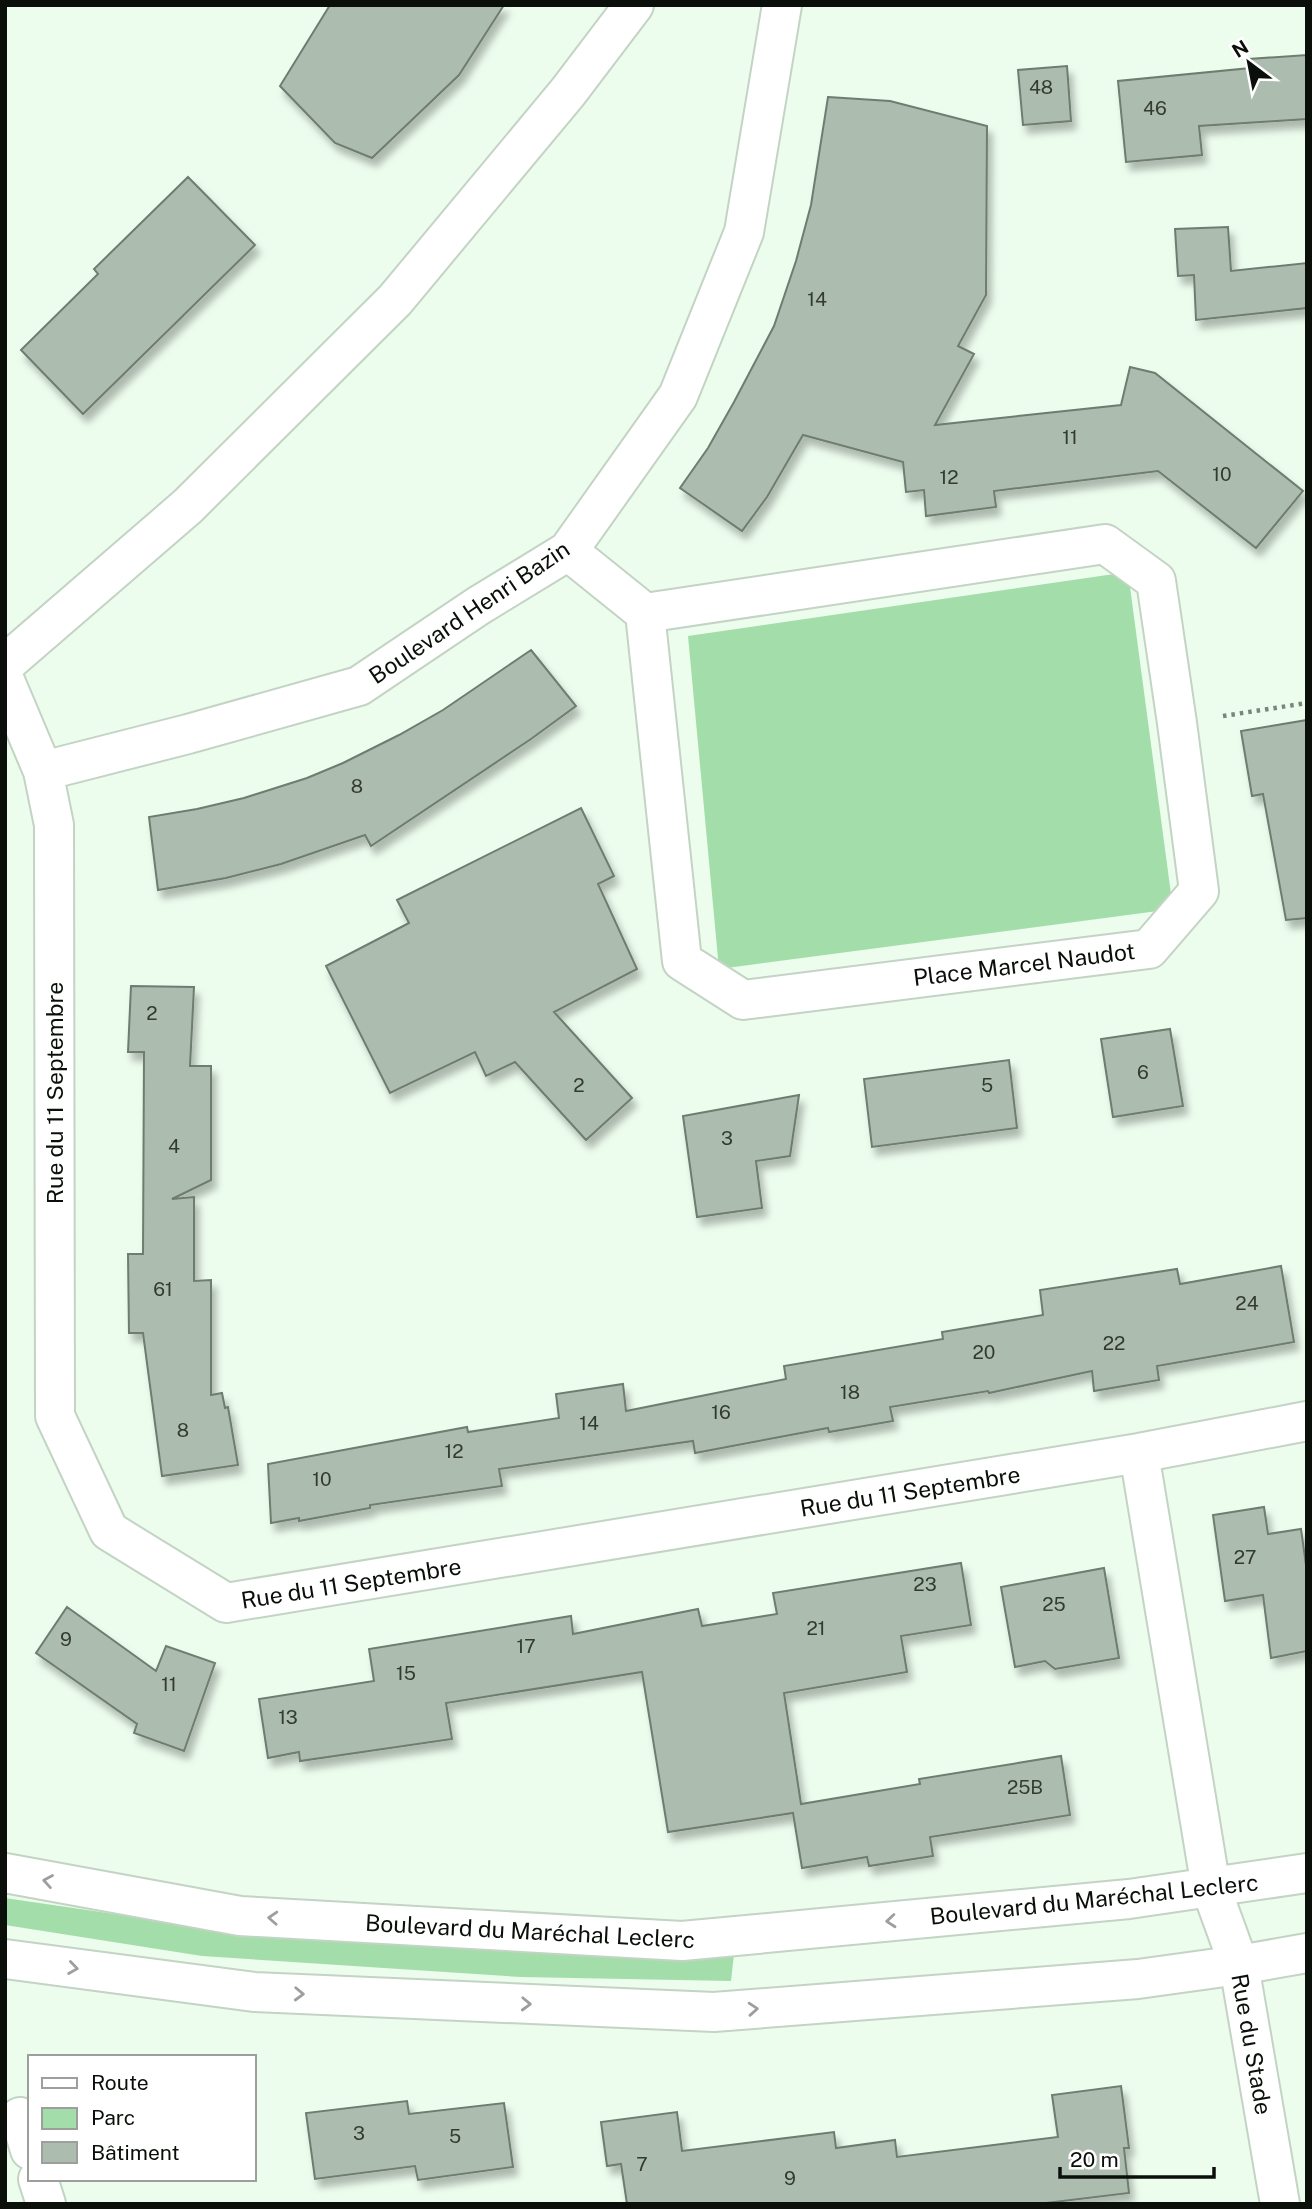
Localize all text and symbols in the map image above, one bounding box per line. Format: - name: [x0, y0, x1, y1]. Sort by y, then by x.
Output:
- north arrow: [1214, 28, 1284, 98]
- text: N: [1228, 35, 1252, 62]
- house number: 48: [1029, 76, 1053, 98]
- house number: 46: [1143, 97, 1167, 119]
- house number: 14: [807, 288, 827, 310]
- house number: 11: [1062, 426, 1078, 448]
- house number: 10: [1212, 463, 1232, 485]
- house number: 12: [939, 466, 959, 488]
- street label: Boulevard Henri Bazin: [364, 535, 574, 689]
- house number: 8: [351, 775, 363, 797]
- street label: Place Marcel Naudot: [911, 937, 1137, 991]
- street label: Rue du 11 Septembre: [41, 982, 68, 1204]
- house number: 2: [146, 1002, 158, 1024]
- house number: 6: [1137, 1061, 1149, 1083]
- house number: 2: [573, 1074, 585, 1096]
- house number: 5: [981, 1074, 993, 1096]
- house number: 3: [721, 1127, 733, 1149]
- house number: 4: [168, 1135, 180, 1157]
- house number: 61: [153, 1278, 173, 1300]
- house number: 24: [1235, 1292, 1259, 1314]
- house number: 22: [1103, 1332, 1125, 1354]
- house number: 20: [973, 1341, 995, 1363]
- house number: 18: [840, 1381, 860, 1403]
- house number: 16: [711, 1401, 731, 1423]
- house number: 14: [579, 1412, 599, 1434]
- house number: 8: [177, 1419, 189, 1441]
- house number: 12: [444, 1440, 464, 1462]
- street label: Rue du 11 Septembre: [798, 1460, 1022, 1522]
- house number: 10: [312, 1468, 332, 1490]
- house number: 27: [1234, 1546, 1256, 1568]
- street label: Rue du 11 Septembre: [239, 1552, 463, 1614]
- house number: 23: [913, 1573, 937, 1595]
- house number: 25: [1042, 1593, 1066, 1615]
- house number: 21: [806, 1617, 826, 1639]
- house number: 9: [60, 1628, 72, 1650]
- house number: 17: [516, 1635, 536, 1657]
- house number: 15: [396, 1662, 416, 1684]
- house number: 11: [161, 1673, 177, 1695]
- house number: 13: [278, 1706, 298, 1728]
- house number: 25B: [1007, 1776, 1043, 1798]
- street label: Boulevard du Maréchal Leclerc: [928, 1868, 1260, 1930]
- one-way arrow: [43, 1874, 54, 1889]
- street label: Boulevard du Maréchal Leclerc: [364, 1909, 696, 1953]
- one-way arrow: [267, 1911, 278, 1926]
- one-way arrow: [885, 1913, 896, 1928]
- one-way arrow: [67, 1960, 79, 1975]
- street label: Rue du Stade: [1226, 1971, 1278, 2117]
- one-way arrow: [293, 1987, 304, 2002]
- one-way arrow: [521, 1996, 532, 2011]
- one-way arrow: [748, 2002, 759, 2017]
- legend: [28, 2055, 256, 2181]
- text: Route: [91, 2070, 149, 2095]
- text: Parc: [91, 2105, 135, 2130]
- house number: 3: [353, 2122, 365, 2144]
- house number: 5: [449, 2125, 461, 2147]
- scale bar: [1060, 2136, 1214, 2180]
- text: Bâtiment: [91, 2140, 180, 2165]
- text: 20 m: [1070, 2147, 1119, 2172]
- house number: 7: [636, 2153, 648, 2175]
- house number: 9: [784, 2167, 796, 2189]

